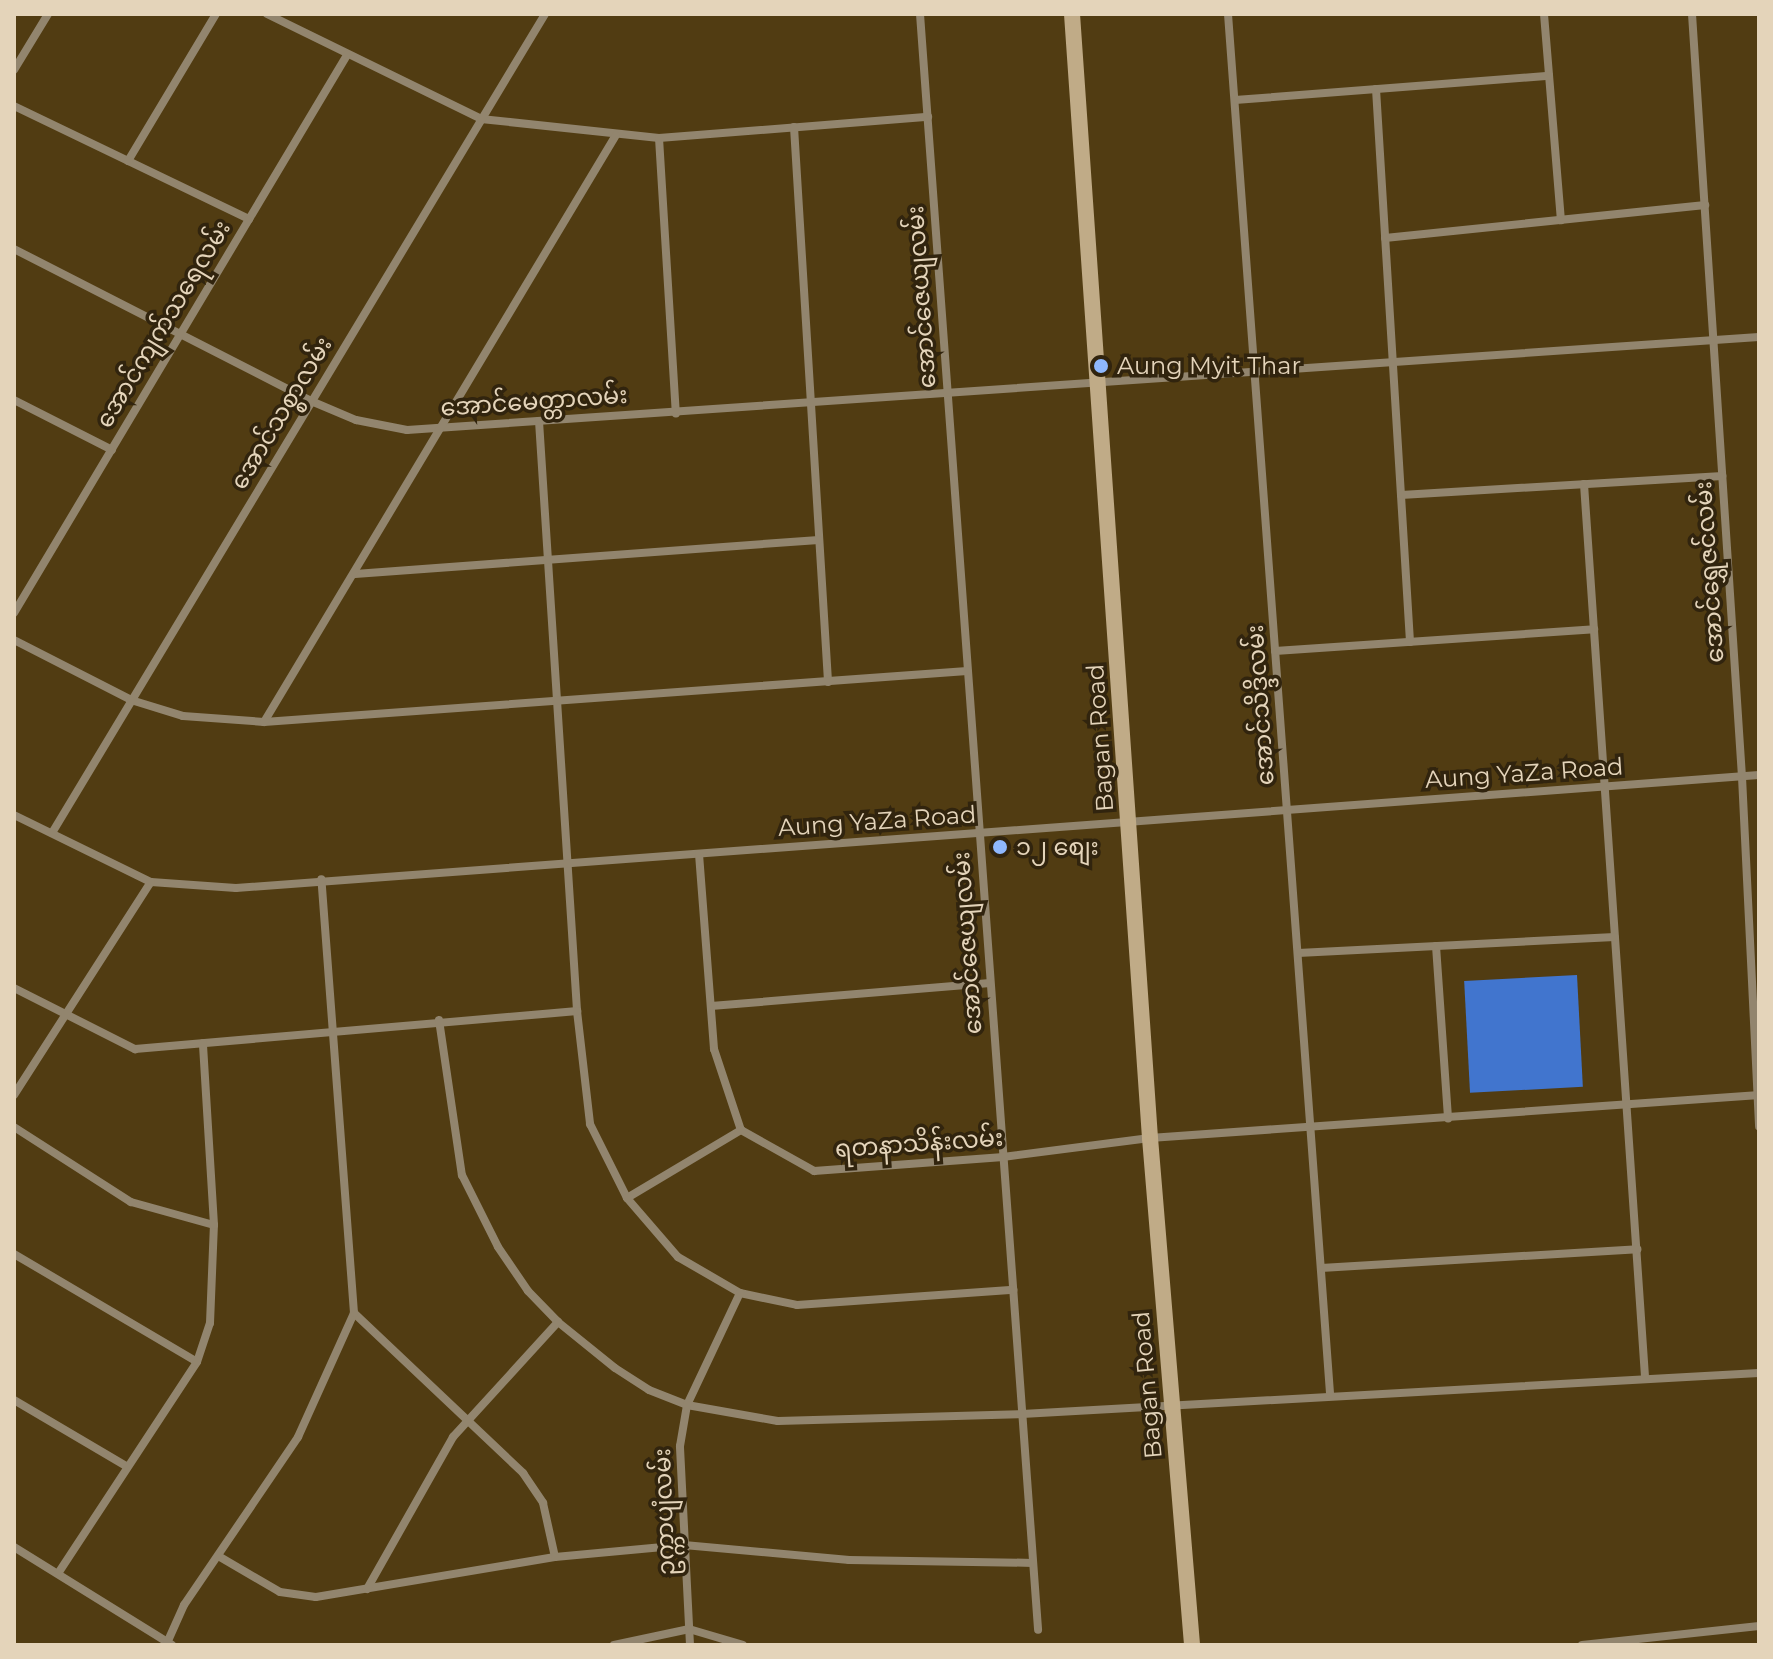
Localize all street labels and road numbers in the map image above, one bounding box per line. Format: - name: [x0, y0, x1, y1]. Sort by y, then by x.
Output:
- street label: အောင်ဇေယျလမ်း: [900, 205, 942, 389]
- street label: အောင်ကျက်သရေလမ်း: [90, 215, 236, 433]
- street label: အောင်သစ္စာလမ်း: [224, 332, 338, 494]
- street label: အောင်မေတ္တာလမ်း: [439, 380, 629, 422]
- street label: အောင်ရွှေဇင်လမ်း: [1688, 480, 1730, 664]
- street label: အောင်သိဒ္ဒိလမ်း: [1240, 624, 1280, 786]
- street label: Bagan Road: [1080, 663, 1120, 813]
- street label: Aung YaZa Road: [1424, 752, 1624, 794]
- street label: Aung YaZa Road: [777, 800, 977, 842]
- street label: အောင်ဇေယျလမ်း: [946, 851, 988, 1035]
- street label: ရတနာသိန်းလမ်း: [834, 1123, 1004, 1163]
- street label: Bagan Road: [1126, 1310, 1168, 1460]
- street label: ဥက္ကာပျံလမ်း: [647, 1448, 681, 1576]

